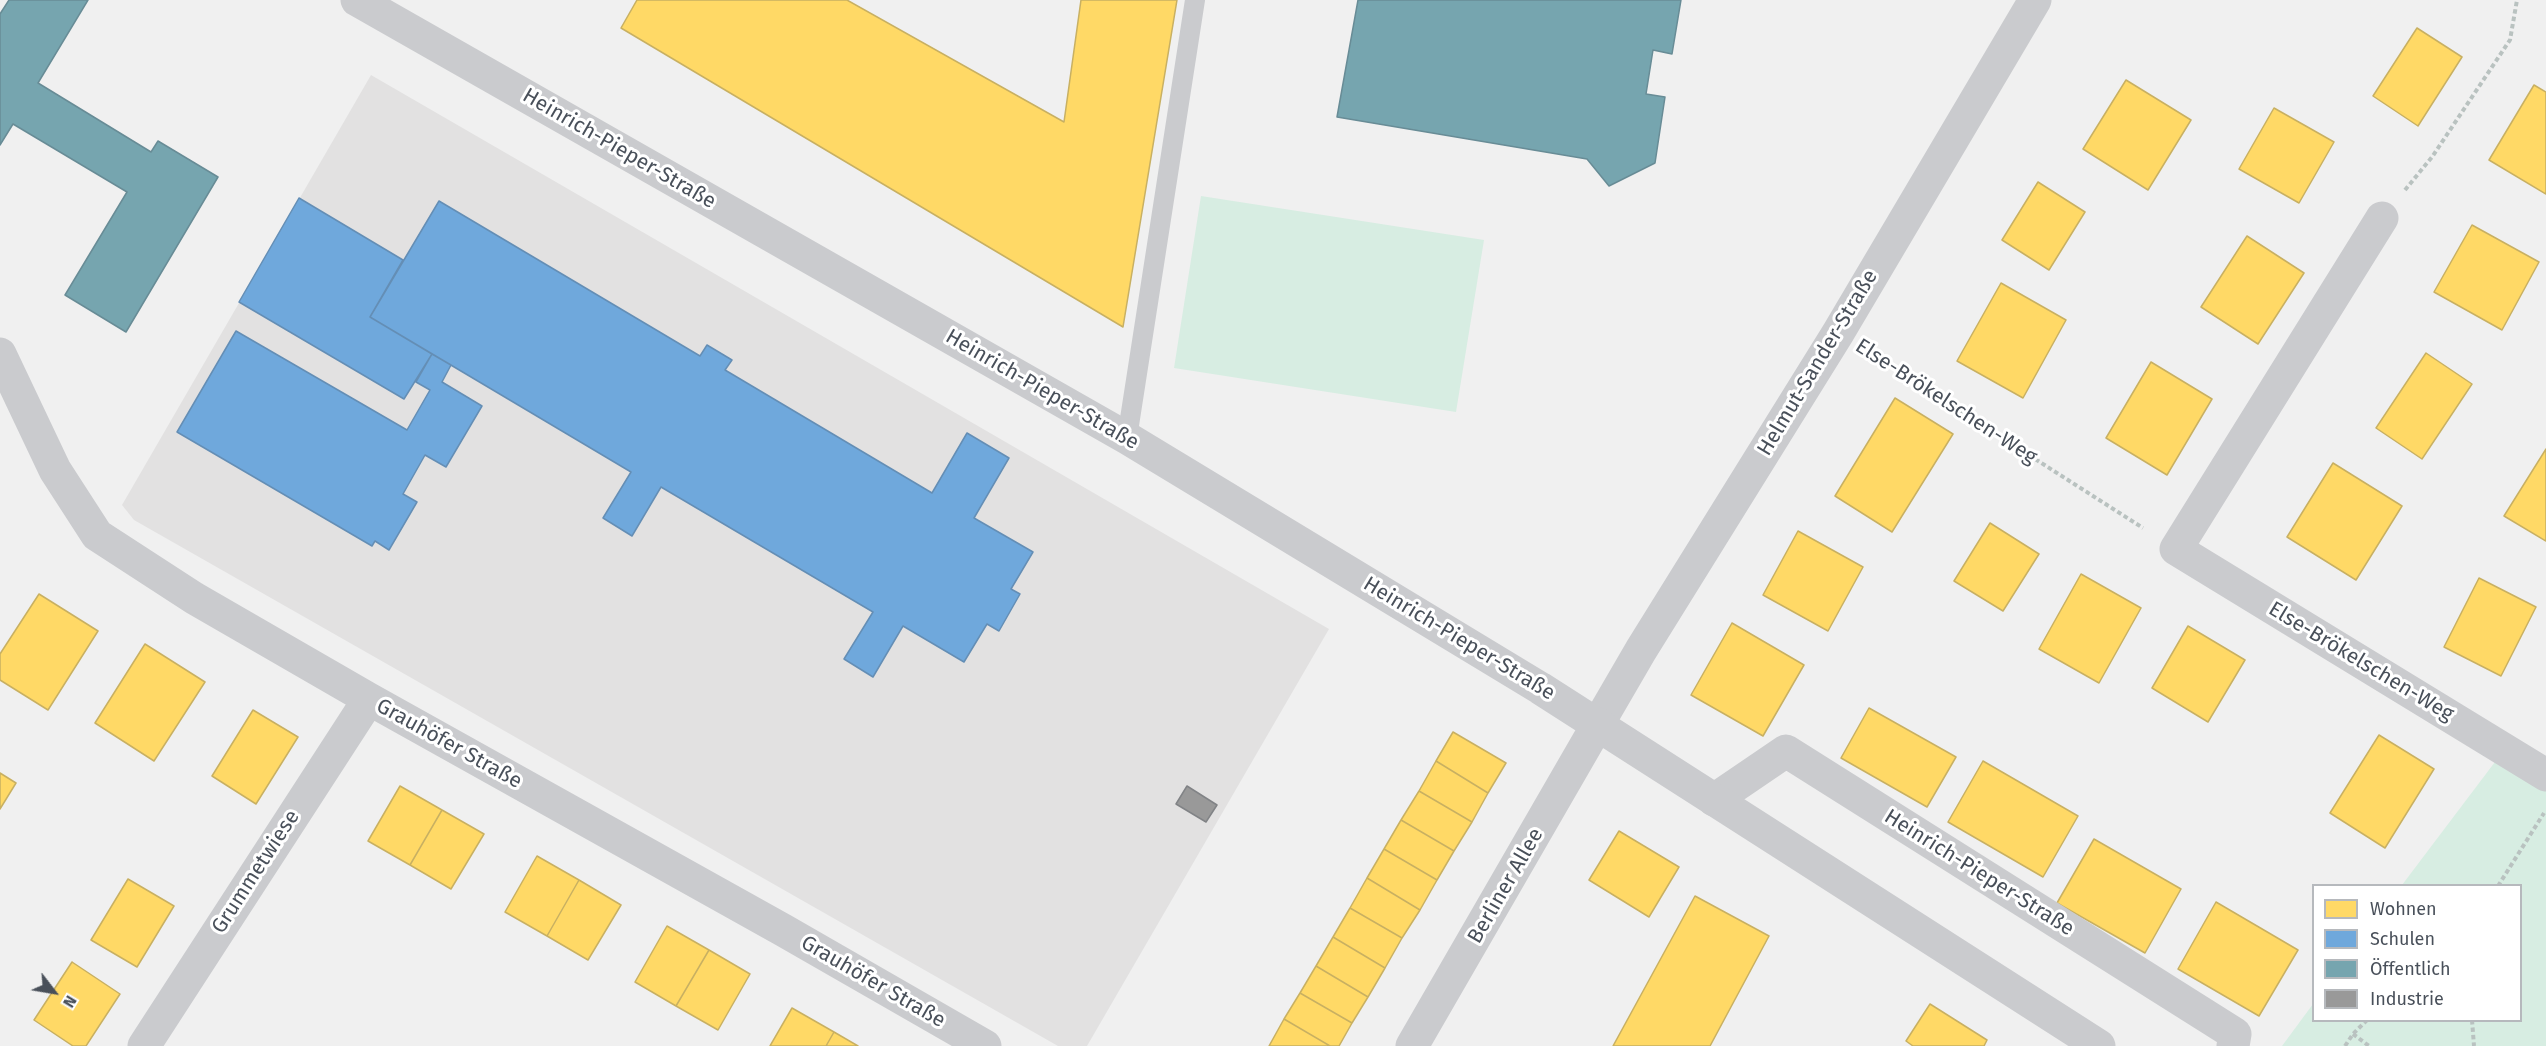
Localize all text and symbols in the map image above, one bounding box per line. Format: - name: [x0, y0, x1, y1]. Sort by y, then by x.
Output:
- street label: Heinrich-Pieper-Straße: [518, 83, 720, 215]
- street label: Helmut-Sander-Straße: [1753, 265, 1883, 461]
- street label: Heinrich-Pieper-Straße: [941, 324, 1143, 456]
- street label: Else-Brökelschen-Weg: [1850, 334, 2042, 470]
- street label: Heinrich-Pieper-Straße: [1359, 572, 1559, 706]
- street label: Else-Brökelschen-Weg: [2264, 597, 2458, 727]
- street label: Grauhöfer Straße: [372, 694, 526, 794]
- street label: Heinrich-Pieper-Straße: [1879, 804, 2079, 942]
- street label: Grummetwiese: [207, 805, 305, 939]
- street label: Berliner Allee: [1463, 824, 1549, 948]
- legend: [2312, 884, 2522, 1022]
- text: Wohnen: [2370, 898, 2437, 920]
- text: Schulen: [2370, 928, 2435, 950]
- street label: Grauhöfer Straße: [796, 930, 950, 1034]
- text: Öffentlich: [2370, 958, 2451, 980]
- north arrow: [24, 962, 84, 1022]
- text: Industrie: [2370, 988, 2444, 1010]
- text: N: [59, 992, 81, 1011]

